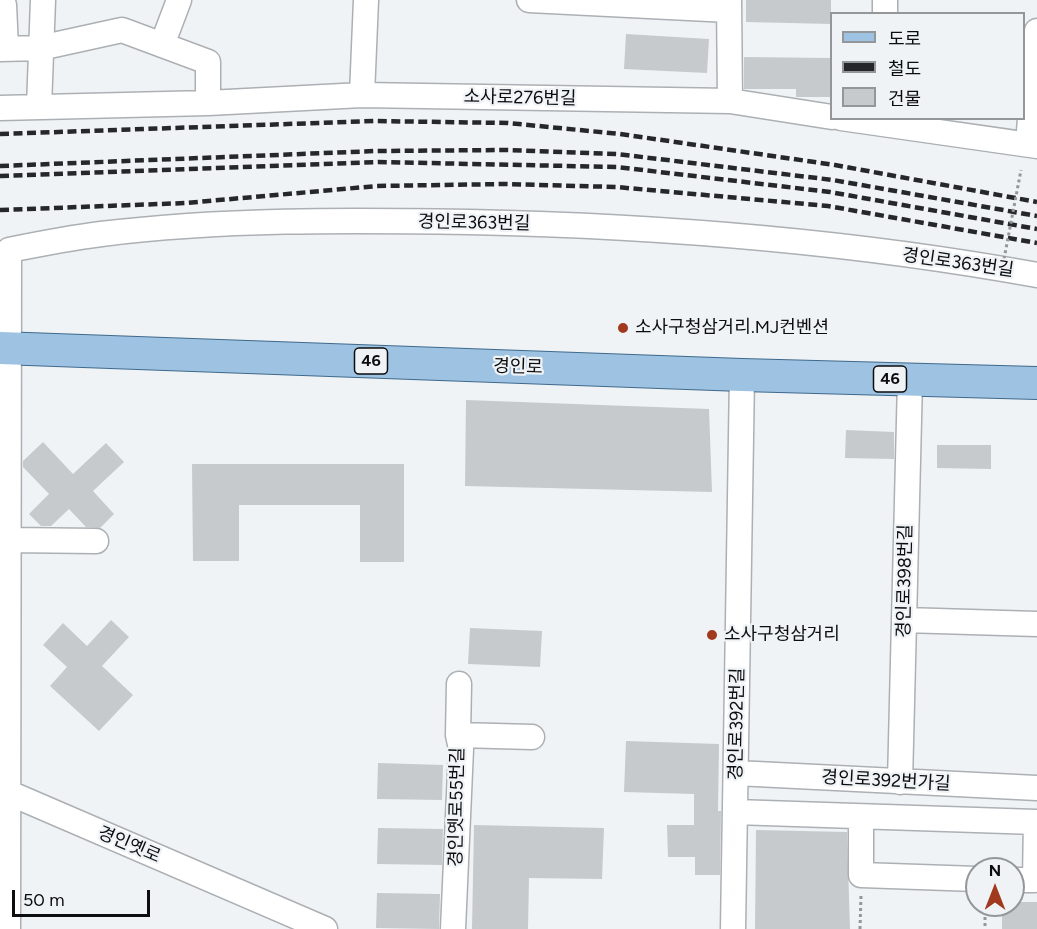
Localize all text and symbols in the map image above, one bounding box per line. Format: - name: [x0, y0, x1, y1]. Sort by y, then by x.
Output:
- legend: [830, 12, 1025, 120]
- text: 도로: [888, 28, 921, 50]
- text: 철도: [888, 58, 921, 80]
- street label: 소사로276번길: [463, 86, 577, 110]
- text: 건물: [888, 88, 921, 110]
- street label: 경인로363번길: [418, 211, 530, 235]
- street label: 경인로363번길: [901, 244, 1015, 282]
- place label: 소사구청삼거리.MJ컨벤션: [635, 317, 829, 339]
- marker: 소사구청삼거리.MJ컨벤션: [616, 321, 630, 335]
- road number: 46: [354, 348, 388, 374]
- street label: 경인로: [493, 355, 543, 379]
- road number: 46: [874, 366, 906, 392]
- street label: 경인로398번길: [893, 524, 917, 638]
- place label: 소사구청삼거리: [724, 624, 840, 646]
- marker: 소사구청삼거리: [705, 628, 719, 642]
- street label: 경인로392번길: [725, 667, 749, 781]
- street label: 경인옛로55번길: [445, 747, 469, 867]
- street label: 경인로392번가길: [821, 767, 951, 795]
- street label: 경인옛로: [94, 822, 164, 868]
- north arrow: [965, 857, 1025, 917]
- text: N: [989, 861, 1001, 880]
- scale bar: [15, 878, 153, 916]
- text: 50 m: [23, 889, 65, 911]

